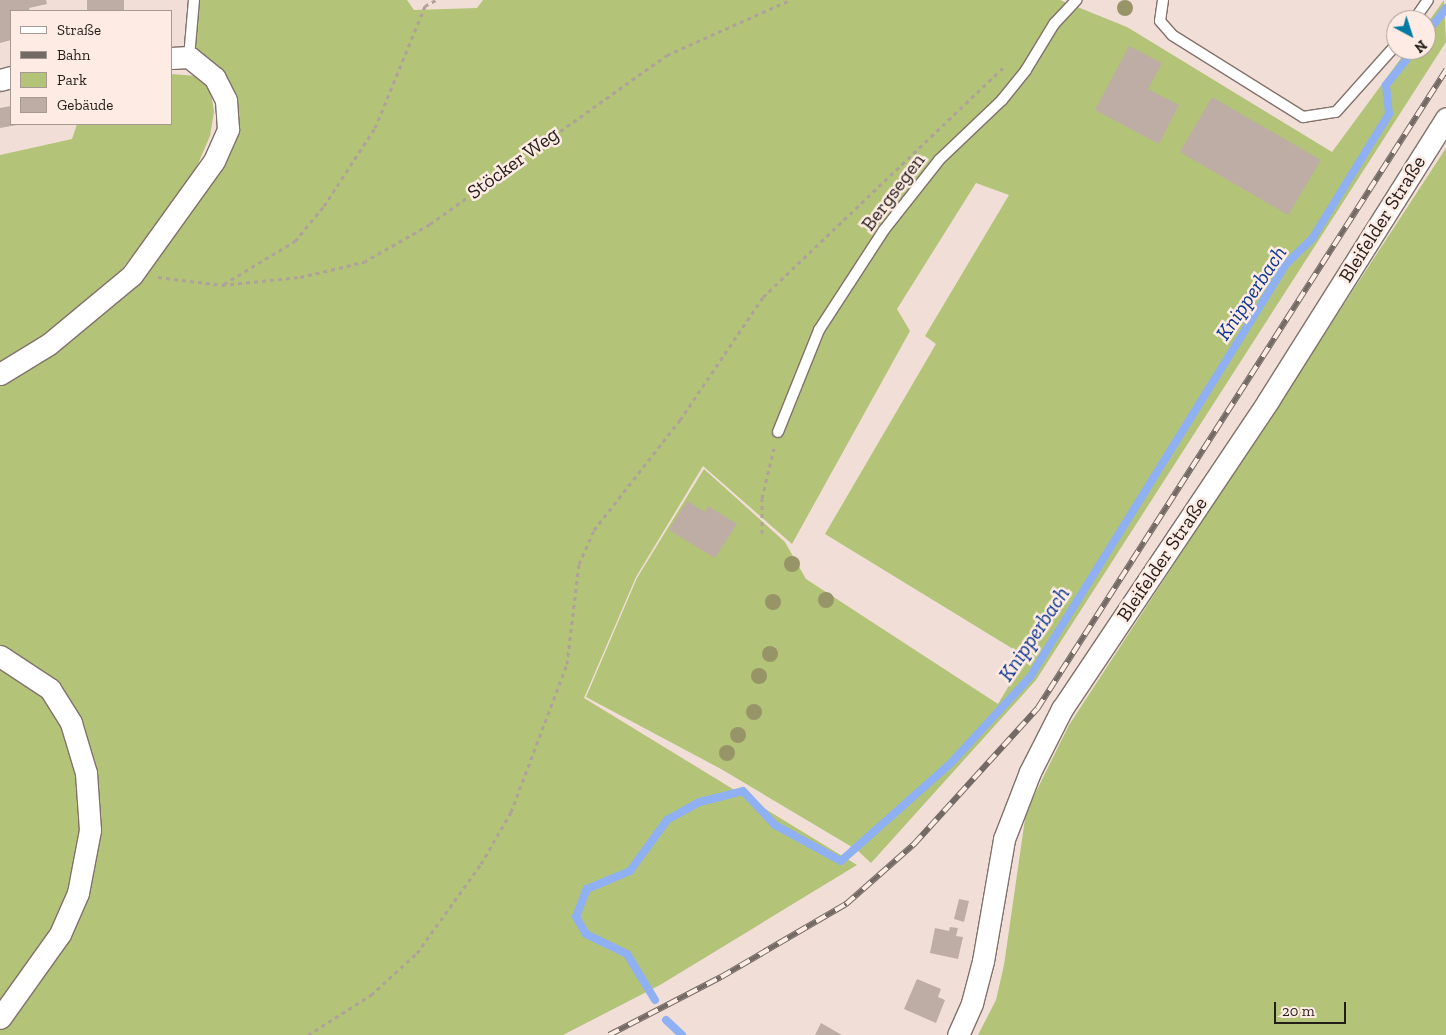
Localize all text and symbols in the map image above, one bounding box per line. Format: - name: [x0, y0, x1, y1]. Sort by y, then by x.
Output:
- legend: [10, 10, 172, 125]
- north arrow: [1386, 10, 1436, 60]
- text: Straße: [57, 21, 101, 39]
- text: N: [1411, 36, 1430, 56]
- text: Bahn: [57, 46, 90, 64]
- text: Park: [57, 71, 87, 89]
- text: Gebäude: [57, 96, 113, 114]
- street label: Stöcker Weg: [462, 122, 564, 204]
- street label: Bergsegen: [856, 149, 930, 235]
- street label: Bleifelder Straße: [1333, 151, 1431, 287]
- water label: Knipperbach: [1210, 241, 1292, 345]
- street label: Bleifelder Straße: [1111, 492, 1213, 626]
- water label: Knipperbach: [993, 582, 1075, 686]
- scale bar: [1276, 992, 1348, 1024]
- text: 20 m: [1282, 1002, 1315, 1020]

